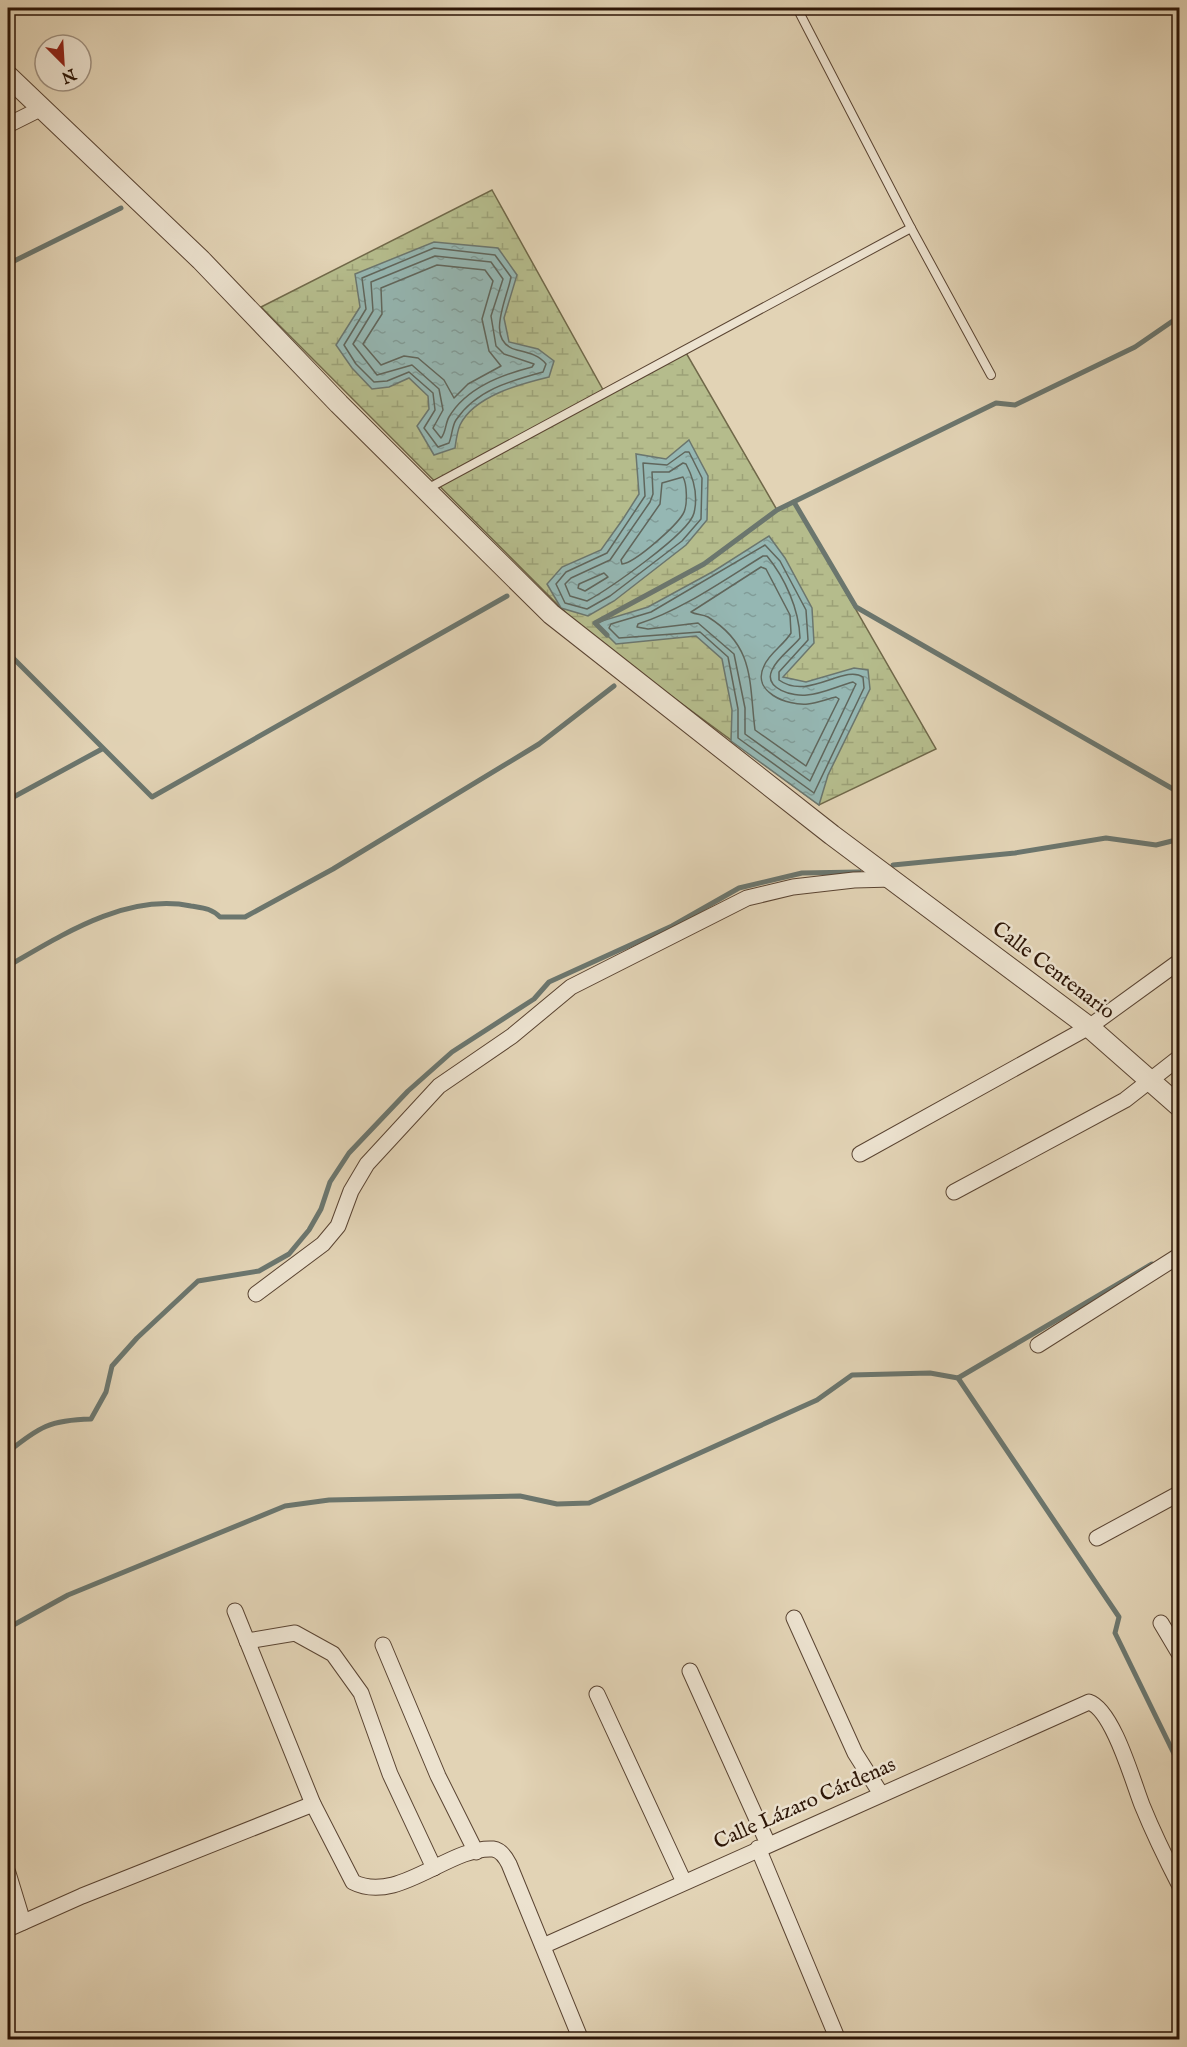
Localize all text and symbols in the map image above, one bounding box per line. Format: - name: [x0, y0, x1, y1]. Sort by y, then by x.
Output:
- north arrow: [33, 33, 93, 93]
- text: N: [58, 63, 80, 87]
- street label: Calle Centenario: [986, 916, 1120, 1026]
- street label: Calle Lázaro Cárdenas: [710, 1752, 900, 1856]

